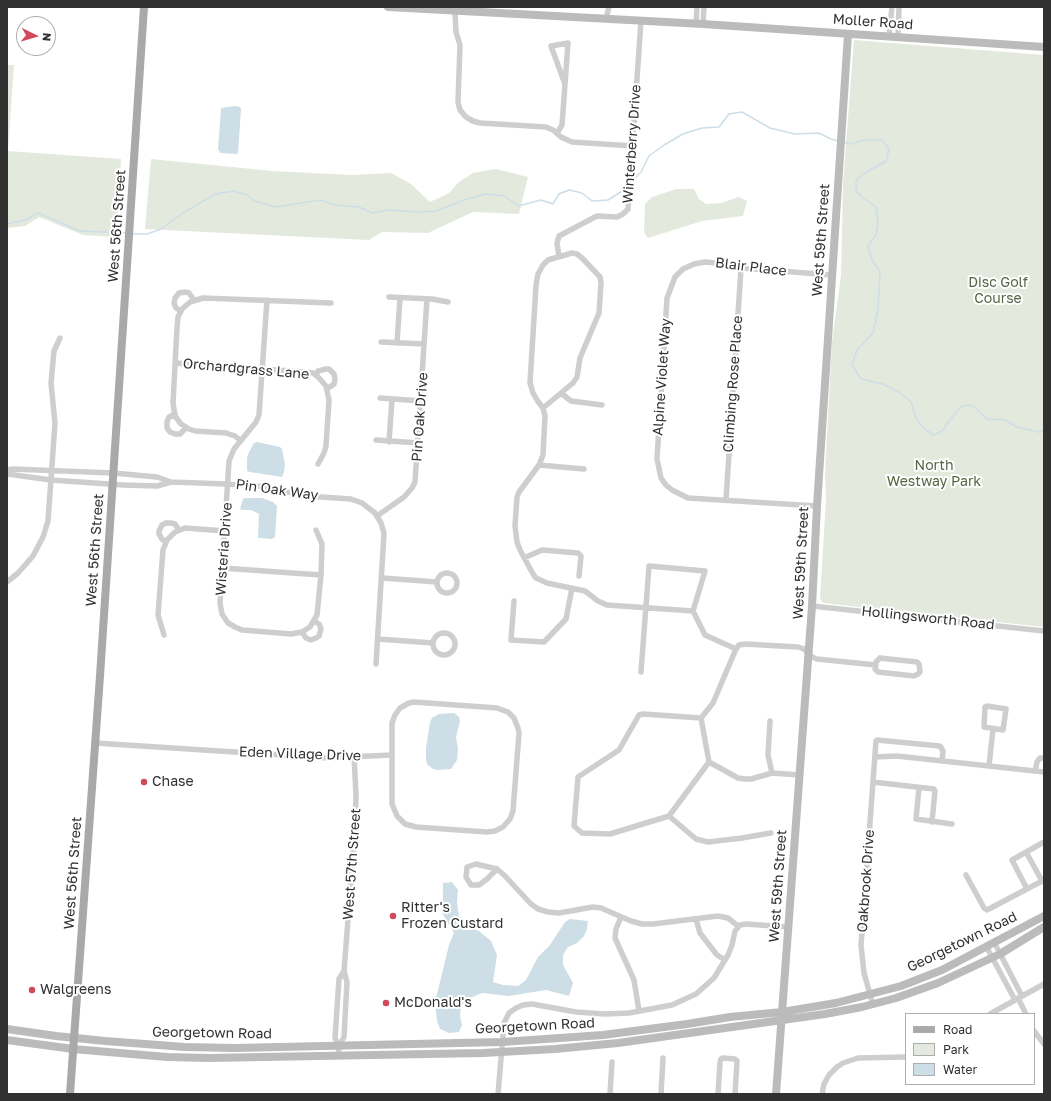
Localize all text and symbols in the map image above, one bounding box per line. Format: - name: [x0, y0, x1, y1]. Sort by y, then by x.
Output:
- street label: Moller Road: [832, 11, 914, 33]
- north arrow: [16, 16, 56, 56]
- text: N: [41, 32, 54, 42]
- street label: Winterberry Drive: [619, 84, 645, 204]
- street label: West 56th Street: [105, 169, 129, 283]
- street label: West 59th Street: [809, 183, 833, 297]
- street label: Blair Place: [714, 254, 788, 280]
- park label: Disc Golf Course: [968, 275, 1028, 308]
- street label: Climbing Rose Place: [720, 315, 746, 453]
- street label: Alpine Violet Way: [650, 318, 674, 436]
- street label: Orchardgrass Lane: [182, 355, 310, 383]
- street label: Pin Oak Drive: [409, 372, 431, 462]
- park label: North Westway Park: [887, 458, 981, 490]
- street label: Pin Oak Way: [235, 476, 319, 504]
- street label: West 56th Street: [83, 493, 107, 607]
- street label: Wisteria Drive: [212, 502, 236, 596]
- street label: West 59th Street: [790, 506, 812, 620]
- street label: Hollingsworth Road: [861, 603, 995, 633]
- street label: Eden Village Drive: [239, 743, 361, 765]
- place label: Chase: [152, 774, 194, 790]
- marker: Chase: [139, 777, 149, 787]
- street label: West 57th Street: [340, 807, 364, 921]
- street label: West 56th Street: [61, 816, 85, 930]
- street label: West 59th Street: [766, 829, 790, 943]
- street label: Oakbrook Drive: [854, 829, 878, 933]
- place label: Ritter's Frozen Custard: [401, 900, 503, 932]
- street label: Georgetown Road: [904, 908, 1020, 976]
- marker: Ritter's Frozen Custard: [388, 911, 398, 921]
- place label: Walgreens: [40, 982, 111, 998]
- marker: Walgreens: [27, 985, 37, 995]
- place label: McDonald's: [394, 995, 472, 1011]
- marker: McDonald's: [381, 998, 391, 1008]
- legend: [905, 1013, 1035, 1085]
- street label: Georgetown Road: [475, 1014, 595, 1038]
- text: Road: [943, 1022, 972, 1037]
- street label: Georgetown Road: [152, 1024, 272, 1042]
- text: Park: [943, 1042, 969, 1057]
- text: Water: [943, 1062, 977, 1077]

